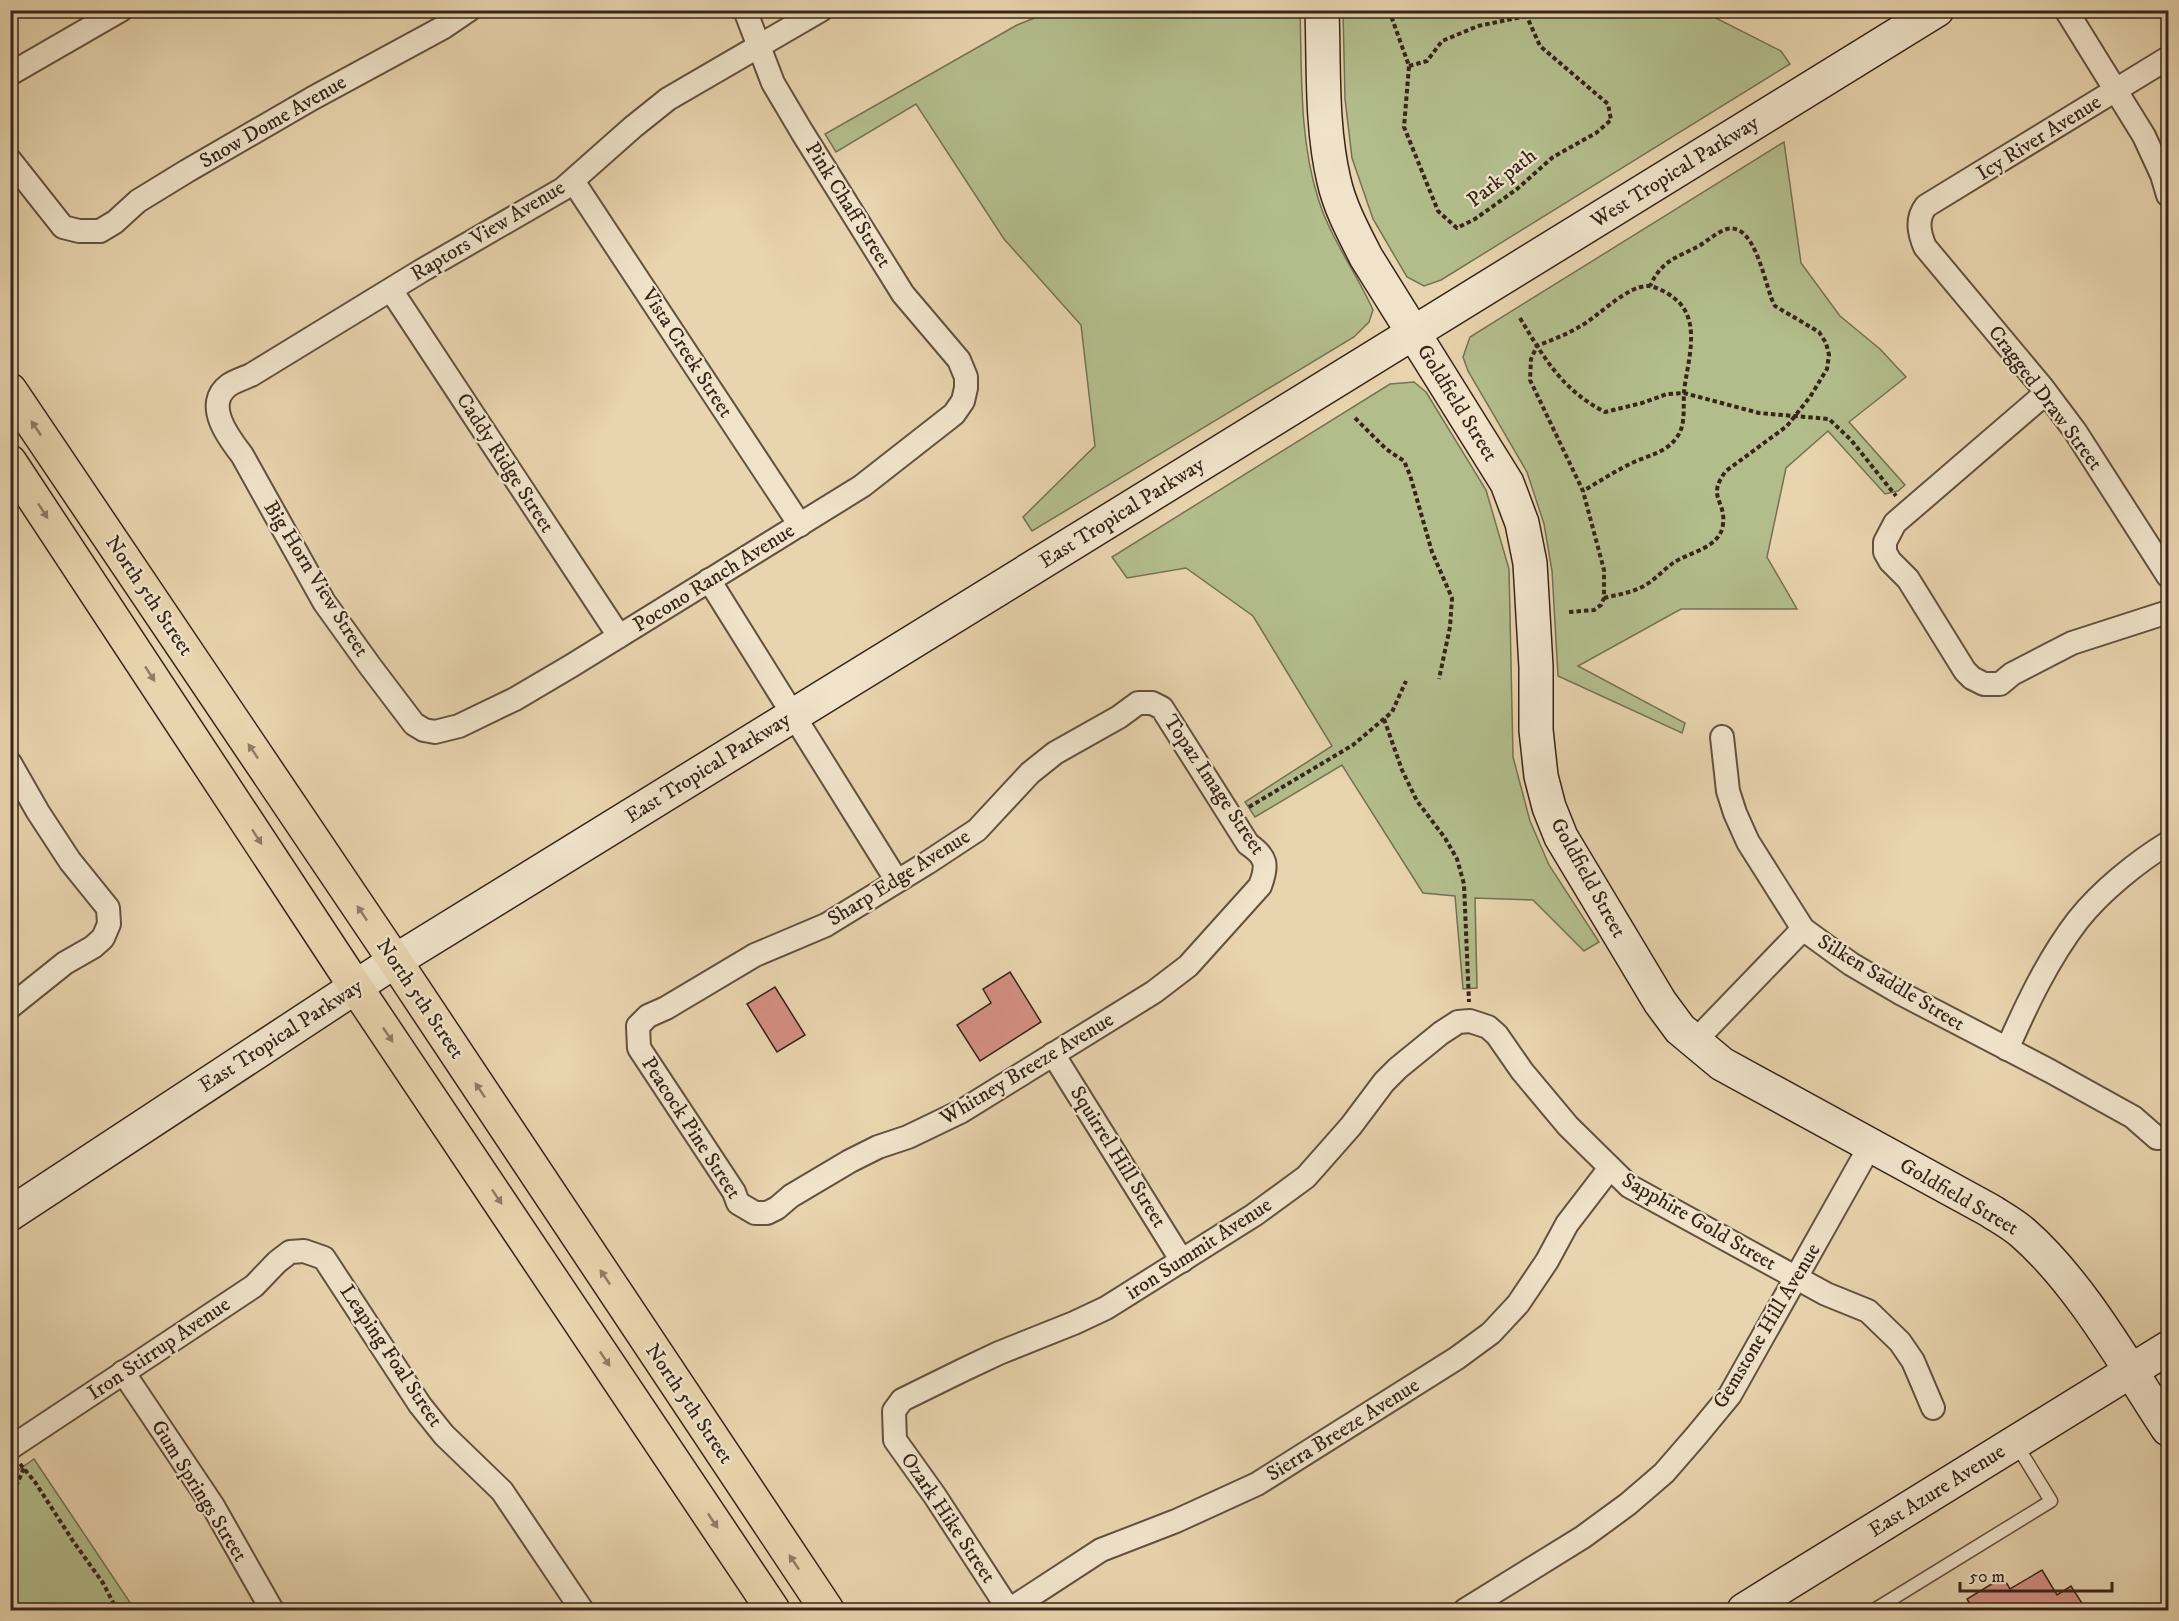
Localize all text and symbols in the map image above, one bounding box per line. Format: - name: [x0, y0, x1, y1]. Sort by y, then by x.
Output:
- street label: Snow Dome Avenue: [195, 69, 351, 175]
- street label: Icy River Avenue: [1972, 89, 2106, 187]
- street label: West Tropical Parkway: [1585, 109, 1765, 235]
- street label: Pink Chaff Street: [799, 137, 897, 273]
- street label: Park path: [1462, 143, 1542, 213]
- street label: Raptors View Avenue: [406, 175, 570, 287]
- street label: Vista Creek Street: [635, 282, 739, 423]
- street label: Cragged Draw Street: [1982, 320, 2108, 476]
- street label: Goldfield Street: [1411, 340, 1503, 467]
- street label: Caddy Ridge Street: [450, 388, 560, 538]
- one-way arrow: [31, 420, 42, 436]
- street label: East Tropical Parkway: [1035, 451, 1210, 574]
- street label: Big Horn View Street: [258, 496, 375, 662]
- one-way arrow: [37, 503, 48, 519]
- street label: Pocono Ranch Avenue: [628, 518, 800, 638]
- street label: North 5th Street: [99, 531, 199, 661]
- one-way arrow: [144, 666, 155, 682]
- street label: East Tropical Parkway: [621, 706, 796, 829]
- street label: Topaz Image Street: [1158, 710, 1271, 860]
- one-way arrow: [248, 743, 259, 759]
- street label: Goldfield Street: [1544, 813, 1632, 943]
- street label: Sharp Edge Avenue: [823, 824, 975, 932]
- one-way arrow: [251, 829, 262, 845]
- one-way arrow: [356, 905, 368, 921]
- street label: Silken Saddle Street: [1813, 929, 1970, 1037]
- street label: North 5th Street: [370, 934, 470, 1064]
- street label: East Tropical Parkway: [194, 973, 369, 1099]
- street label: Whitney Breeze Avenue: [935, 1007, 1119, 1132]
- one-way arrow: [382, 1027, 393, 1043]
- street label: Peacock Pine Street: [635, 1052, 747, 1204]
- one-way arrow: [475, 1081, 486, 1098]
- street label: Squirrel Hill Street: [1064, 1081, 1172, 1233]
- street label: Goldfield Street: [1895, 1152, 2023, 1242]
- street label: Sapphire Gold Street: [1617, 1167, 1781, 1277]
- one-way arrow: [491, 1189, 502, 1205]
- street label: iron Summit Avenue: [1121, 1192, 1277, 1306]
- street label: Gemstone Hill Avenue: [1707, 1239, 1827, 1413]
- one-way arrow: [600, 1269, 611, 1285]
- street label: Leaping Foal Street: [334, 1280, 448, 1432]
- street label: Iron Stirrup Avenue: [83, 1291, 236, 1406]
- street label: North 5th Street: [639, 1339, 739, 1469]
- one-way arrow: [599, 1351, 610, 1367]
- street label: Sierra Breeze Avenue: [1262, 1372, 1425, 1488]
- street label: Gum Springs Street: [145, 1415, 253, 1567]
- street label: East Azure Avenue: [1864, 1438, 2010, 1543]
- street label: Ozark Hike Street: [895, 1448, 1001, 1588]
- one-way arrow: [708, 1513, 719, 1529]
- one-way arrow: [789, 1554, 800, 1570]
- scale bar: [1960, 1555, 2112, 1593]
- text: 50 m: [1969, 1566, 2005, 1588]

